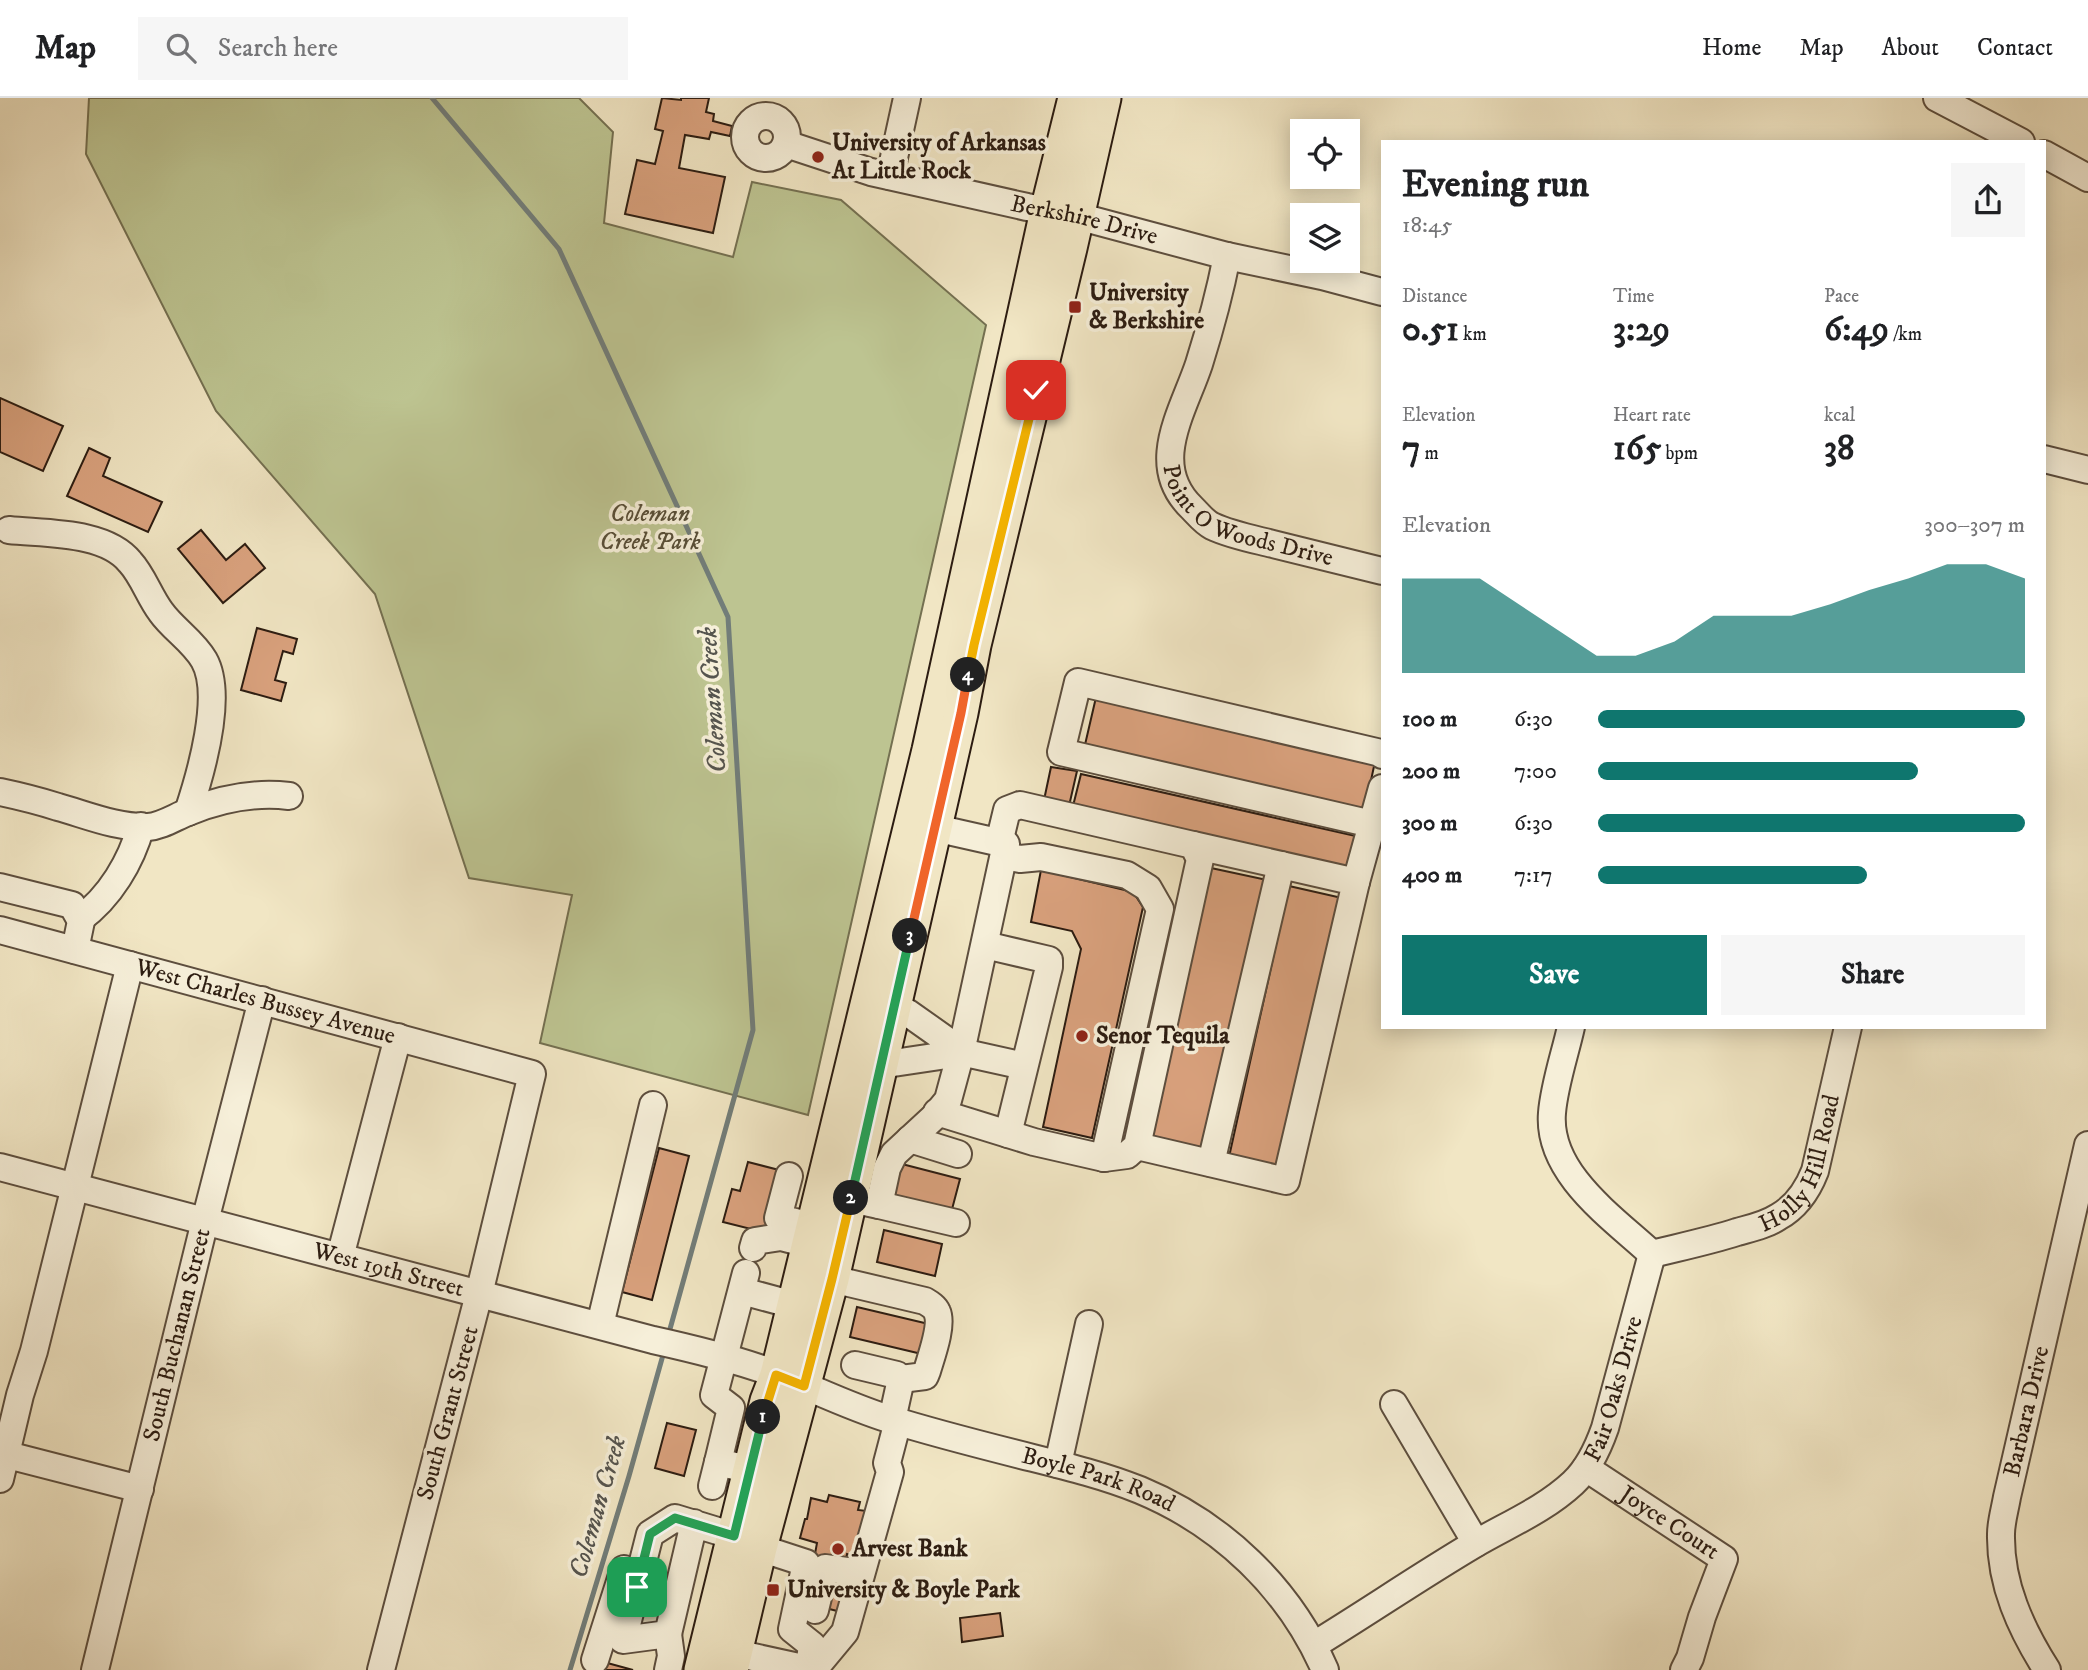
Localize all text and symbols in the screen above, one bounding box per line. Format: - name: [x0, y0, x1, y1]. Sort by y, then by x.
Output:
- search box: [138, 17, 628, 80]
- text: Map: [35, 28, 96, 69]
- icon: search: [162, 29, 200, 67]
- text: Search here: [218, 32, 338, 65]
- text: Home: [1702, 33, 1761, 63]
- text: Map: [1799, 33, 1844, 63]
- text: About: [1882, 33, 1939, 63]
- text: Contact: [1977, 33, 2053, 63]
- map controls: [1290, 119, 1360, 273]
- button: locate: [1290, 119, 1360, 189]
- place label: University of Arkansas At Little Rock: [831, 128, 1046, 186]
- marker: University of Arkansas At Little Rock: [810, 149, 826, 165]
- text: Evening run: [1402, 161, 1589, 209]
- button: share: [1951, 163, 2025, 237]
- street label: Berkshire Drive: [1008, 189, 1161, 252]
- button: layers: [1290, 203, 1360, 273]
- text: 18:45: [1402, 211, 1452, 240]
- place label: University & Berkshire: [1089, 278, 1204, 336]
- text: Distance: [1402, 285, 1467, 308]
- text: Time: [1613, 285, 1654, 308]
- text: Pace: [1824, 285, 1859, 308]
- marker: University & Berkshire: [1067, 299, 1083, 315]
- text: 0.51: [1402, 308, 1459, 352]
- text: 3:29: [1613, 308, 1670, 352]
- text: 6:49: [1824, 308, 1889, 352]
- text: km: [1459, 323, 1487, 346]
- text: /km: [1889, 323, 1922, 346]
- pin: [1006, 360, 1066, 420]
- icon: check: [1017, 371, 1055, 409]
- text: Elevation: [1402, 404, 1476, 427]
- text: Heart rate: [1613, 404, 1691, 427]
- text: kcal: [1824, 404, 1855, 427]
- text: 7: [1402, 427, 1420, 471]
- text: 165: [1613, 427, 1661, 471]
- text: 38: [1824, 427, 1855, 471]
- text: m: [1420, 442, 1439, 465]
- text: bpm: [1661, 442, 1698, 465]
- street label: Point O Woods Drive: [1155, 462, 1336, 573]
- park label: Coleman Creek Park: [600, 499, 700, 557]
- text: Elevation: [1402, 511, 1491, 540]
- text: 300–307 m: [1924, 511, 2025, 540]
- water label: Coleman Creek: [691, 626, 735, 774]
- pin: 4: [950, 658, 986, 692]
- text: 4: [962, 663, 973, 686]
- text: 100 m: [1402, 705, 1457, 734]
- text: 6:30: [1514, 705, 1553, 734]
- text: 200 m: [1402, 757, 1460, 786]
- text: 7:00: [1514, 757, 1557, 786]
- text: 300 m: [1402, 809, 1458, 838]
- text: 6:30: [1514, 809, 1553, 838]
- text: 400 m: [1402, 861, 1462, 890]
- text: 7:17: [1514, 861, 1553, 890]
- pin: 3: [892, 918, 928, 954]
- text: 3: [906, 924, 913, 947]
- button: Save: [1402, 935, 1707, 1015]
- button: Share: [1721, 935, 2025, 1015]
- street label: West Charles Bussey Avenue: [131, 952, 399, 1051]
- place label: Senor Tequila: [1096, 1021, 1230, 1051]
- marker: Senor Tequila: [1074, 1028, 1090, 1044]
- street label: Holly Hill Road: [1754, 1092, 1847, 1239]
- pin: 2: [834, 1180, 868, 1216]
- text: 2: [846, 1186, 855, 1209]
- street label: South Buchanan Street: [137, 1225, 218, 1445]
- street label: West 19th Street: [309, 1235, 467, 1304]
- street label: Fair Oaks Drive: [1578, 1313, 1650, 1467]
- street label: South Grant Street: [410, 1322, 486, 1503]
- street label: Barbara Drive: [1997, 1343, 2056, 1480]
- pin: 1: [746, 1400, 780, 1434]
- text: 1: [759, 1405, 766, 1428]
- water label: Coleman Creek: [562, 1432, 634, 1582]
- street label: Boyle Park Road: [1019, 1441, 1180, 1519]
- street label: Joyce Court: [1612, 1478, 1725, 1567]
- place label: Arvest Bank: [851, 1534, 969, 1564]
- marker: Arvest Bank: [830, 1541, 846, 1557]
- pin: [607, 1557, 667, 1617]
- icon: arrive: [618, 1568, 656, 1606]
- place label: University & Boyle Park: [787, 1575, 1021, 1605]
- marker: University & Boyle Park: [765, 1582, 781, 1598]

